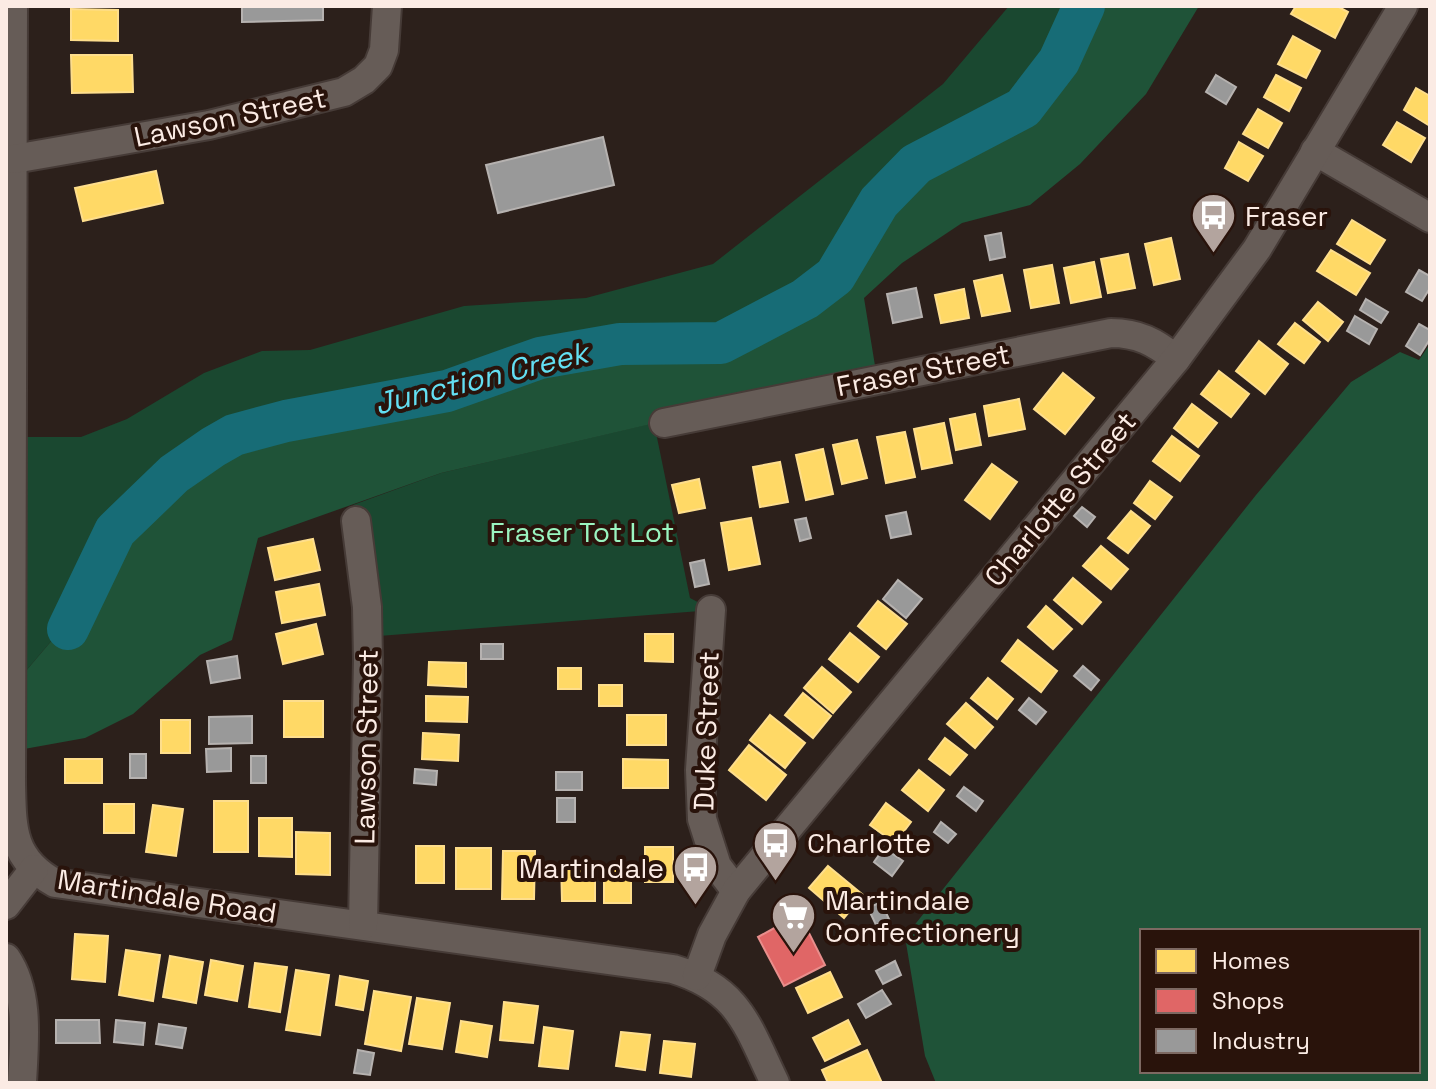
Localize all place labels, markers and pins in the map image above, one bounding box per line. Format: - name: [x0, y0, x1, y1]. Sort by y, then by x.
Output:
- bus stop icon: Fraser: [1190, 192, 1238, 255]
- place label: Fraser: [1245, 198, 1328, 234]
- bus stop icon: Charlotte: [752, 819, 800, 882]
- place label: Charlotte: [807, 825, 931, 861]
- bus stop icon: Martindale: [671, 844, 719, 907]
- place label: Martindale: [519, 850, 664, 886]
- place label: Martindale Confectionery: [825, 882, 1020, 950]
- supermarket icon: Martindale Confectionery: [770, 892, 818, 955]

